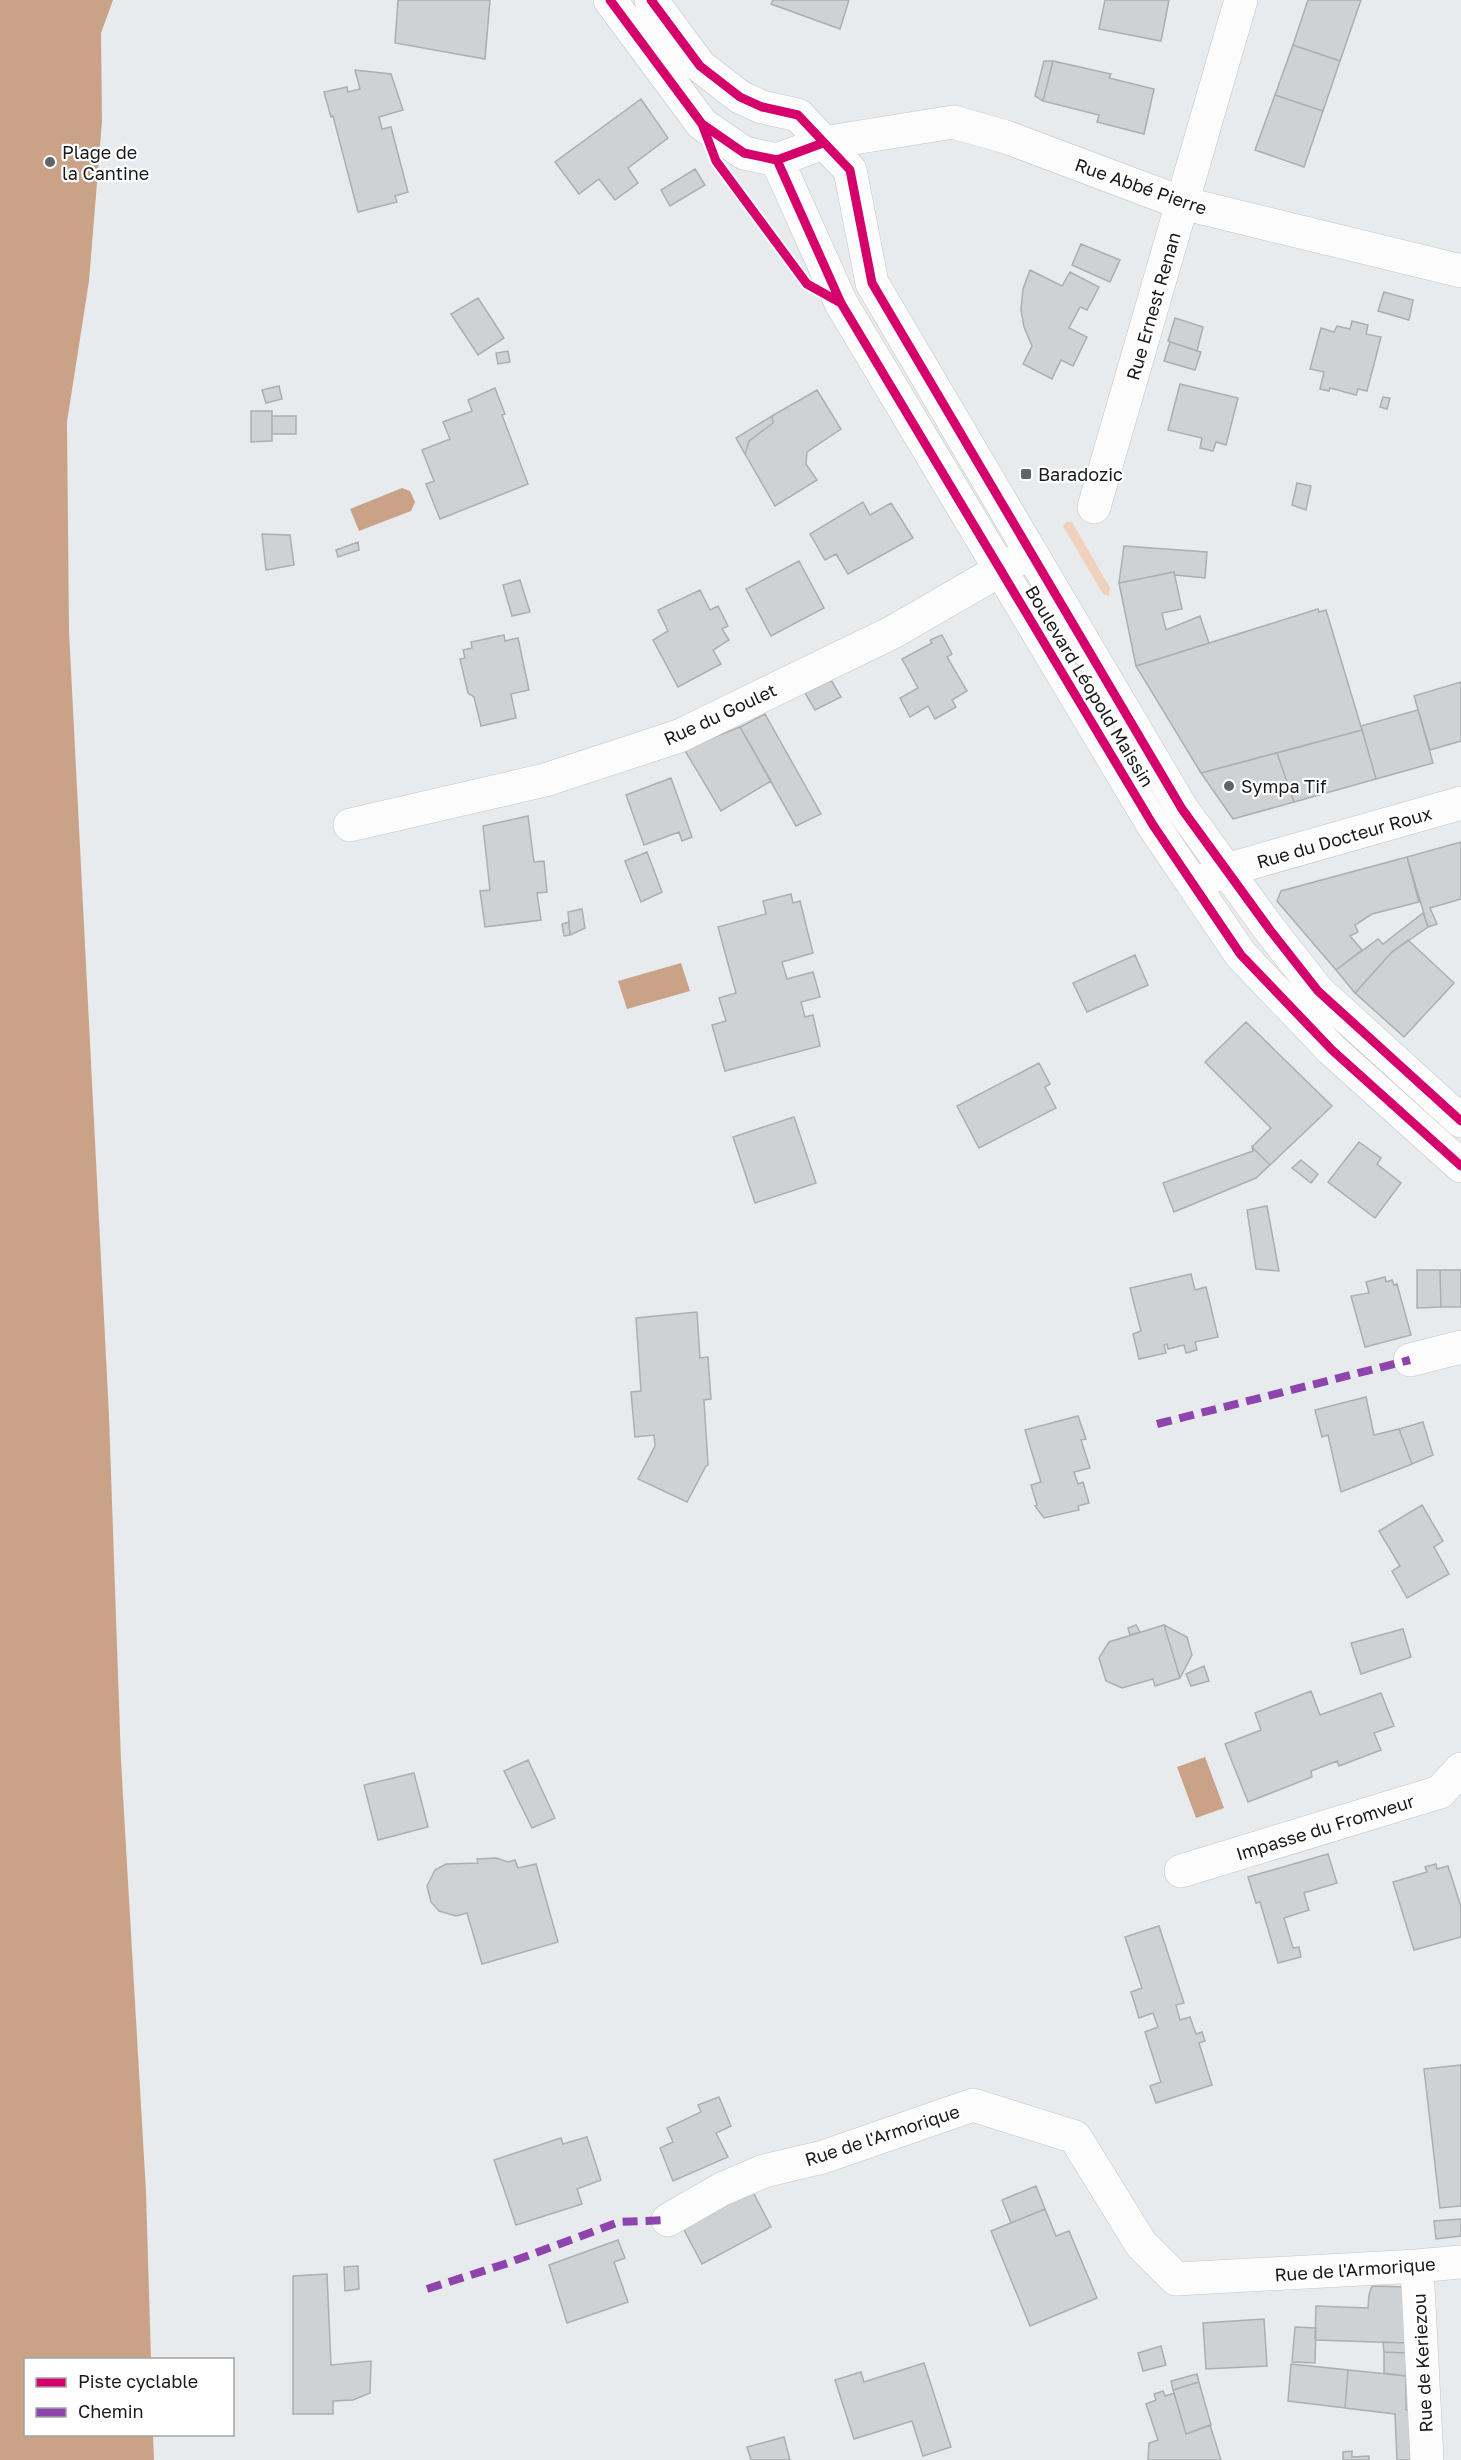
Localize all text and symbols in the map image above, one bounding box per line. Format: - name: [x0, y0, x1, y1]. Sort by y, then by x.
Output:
- place label: Plage de la Cantine: [62, 141, 149, 184]
- street label: Rue Abbé Pierre: [1072, 153, 1210, 219]
- marker: Plage de la Cantine: [43, 155, 57, 169]
- street label: Rue Ernest Renan: [1121, 229, 1185, 383]
- place label: Baradozic: [1038, 463, 1123, 485]
- marker: Baradozic: [1019, 467, 1033, 481]
- street label: Boulevard Léopold Maissin: [1021, 581, 1159, 791]
- street label: Rue du Goulet: [660, 678, 780, 750]
- place label: Sympa Tif: [1241, 775, 1327, 797]
- marker: Sympa Tif: [1222, 779, 1236, 793]
- street label: Rue du Docteur Roux: [1254, 801, 1434, 873]
- street label: Impasse du Fromveur: [1233, 1789, 1417, 1865]
- street label: Rue de l'Armorique: [802, 2100, 962, 2170]
- street label: Rue de l'Armorique: [1274, 2252, 1436, 2286]
- street label: Rue de Keriezou: [1407, 2293, 1437, 2433]
- legend: [24, 2358, 234, 2436]
- text: Piste cyclable: [78, 2370, 198, 2392]
- text: Chemin: [78, 2400, 144, 2422]

